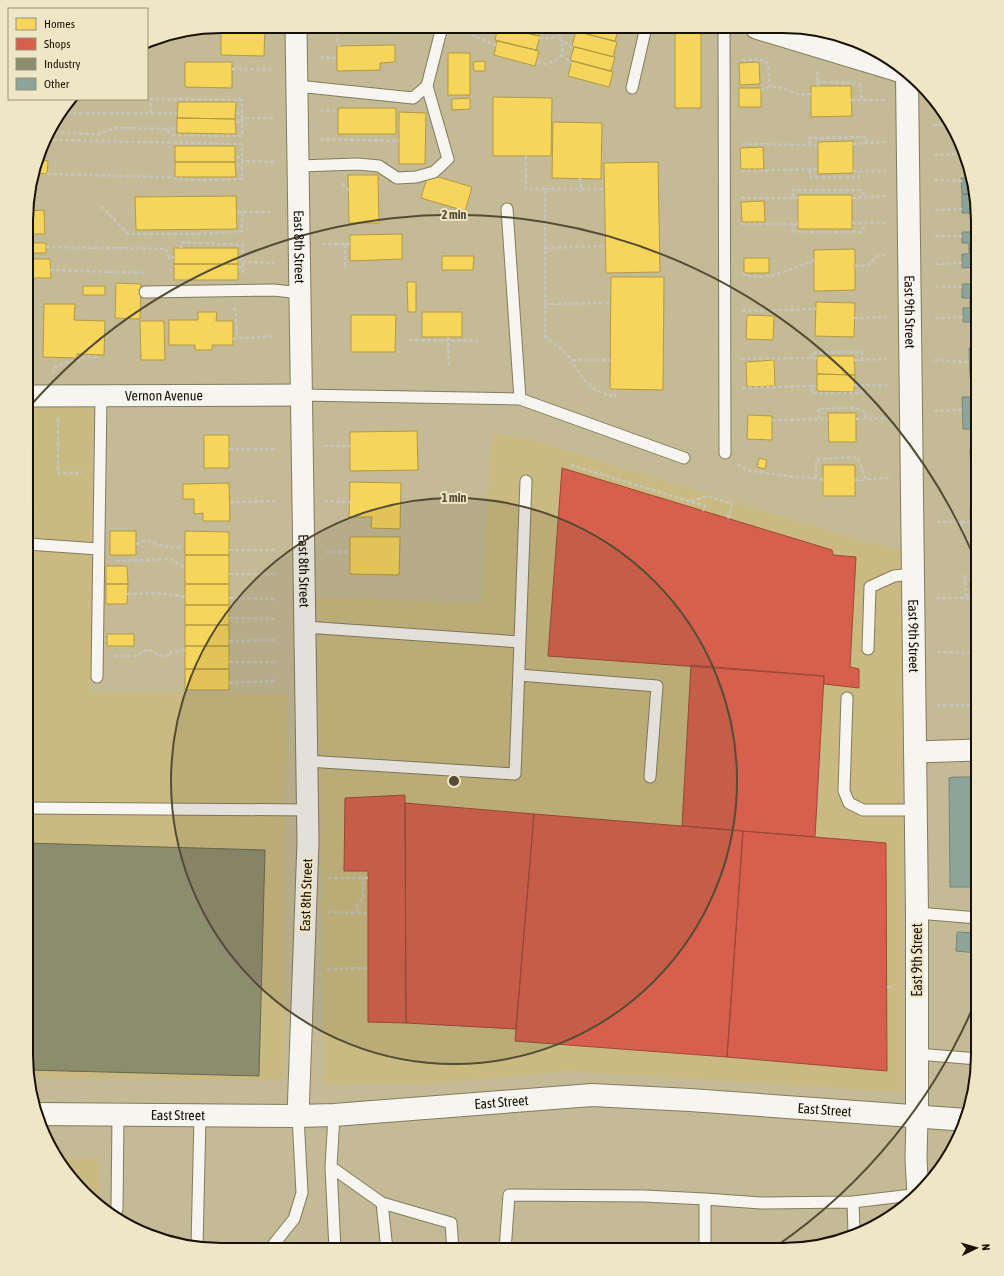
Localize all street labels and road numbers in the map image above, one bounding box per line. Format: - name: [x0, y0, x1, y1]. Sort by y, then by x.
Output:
- street label: East 8th Street: [291, 210, 308, 284]
- street label: East 9th Street: [901, 275, 918, 349]
- street label: Vernon Avenue: [125, 387, 203, 404]
- street label: East 8th Street: [295, 534, 313, 608]
- street label: East 9th Street: [905, 599, 922, 673]
- street label: East 8th Street: [297, 858, 315, 932]
- street label: East 9th Street: [909, 923, 925, 997]
- street label: East Street: [474, 1092, 529, 1112]
- street label: East Street: [797, 1100, 852, 1120]
- street label: East Street: [151, 1107, 205, 1123]

